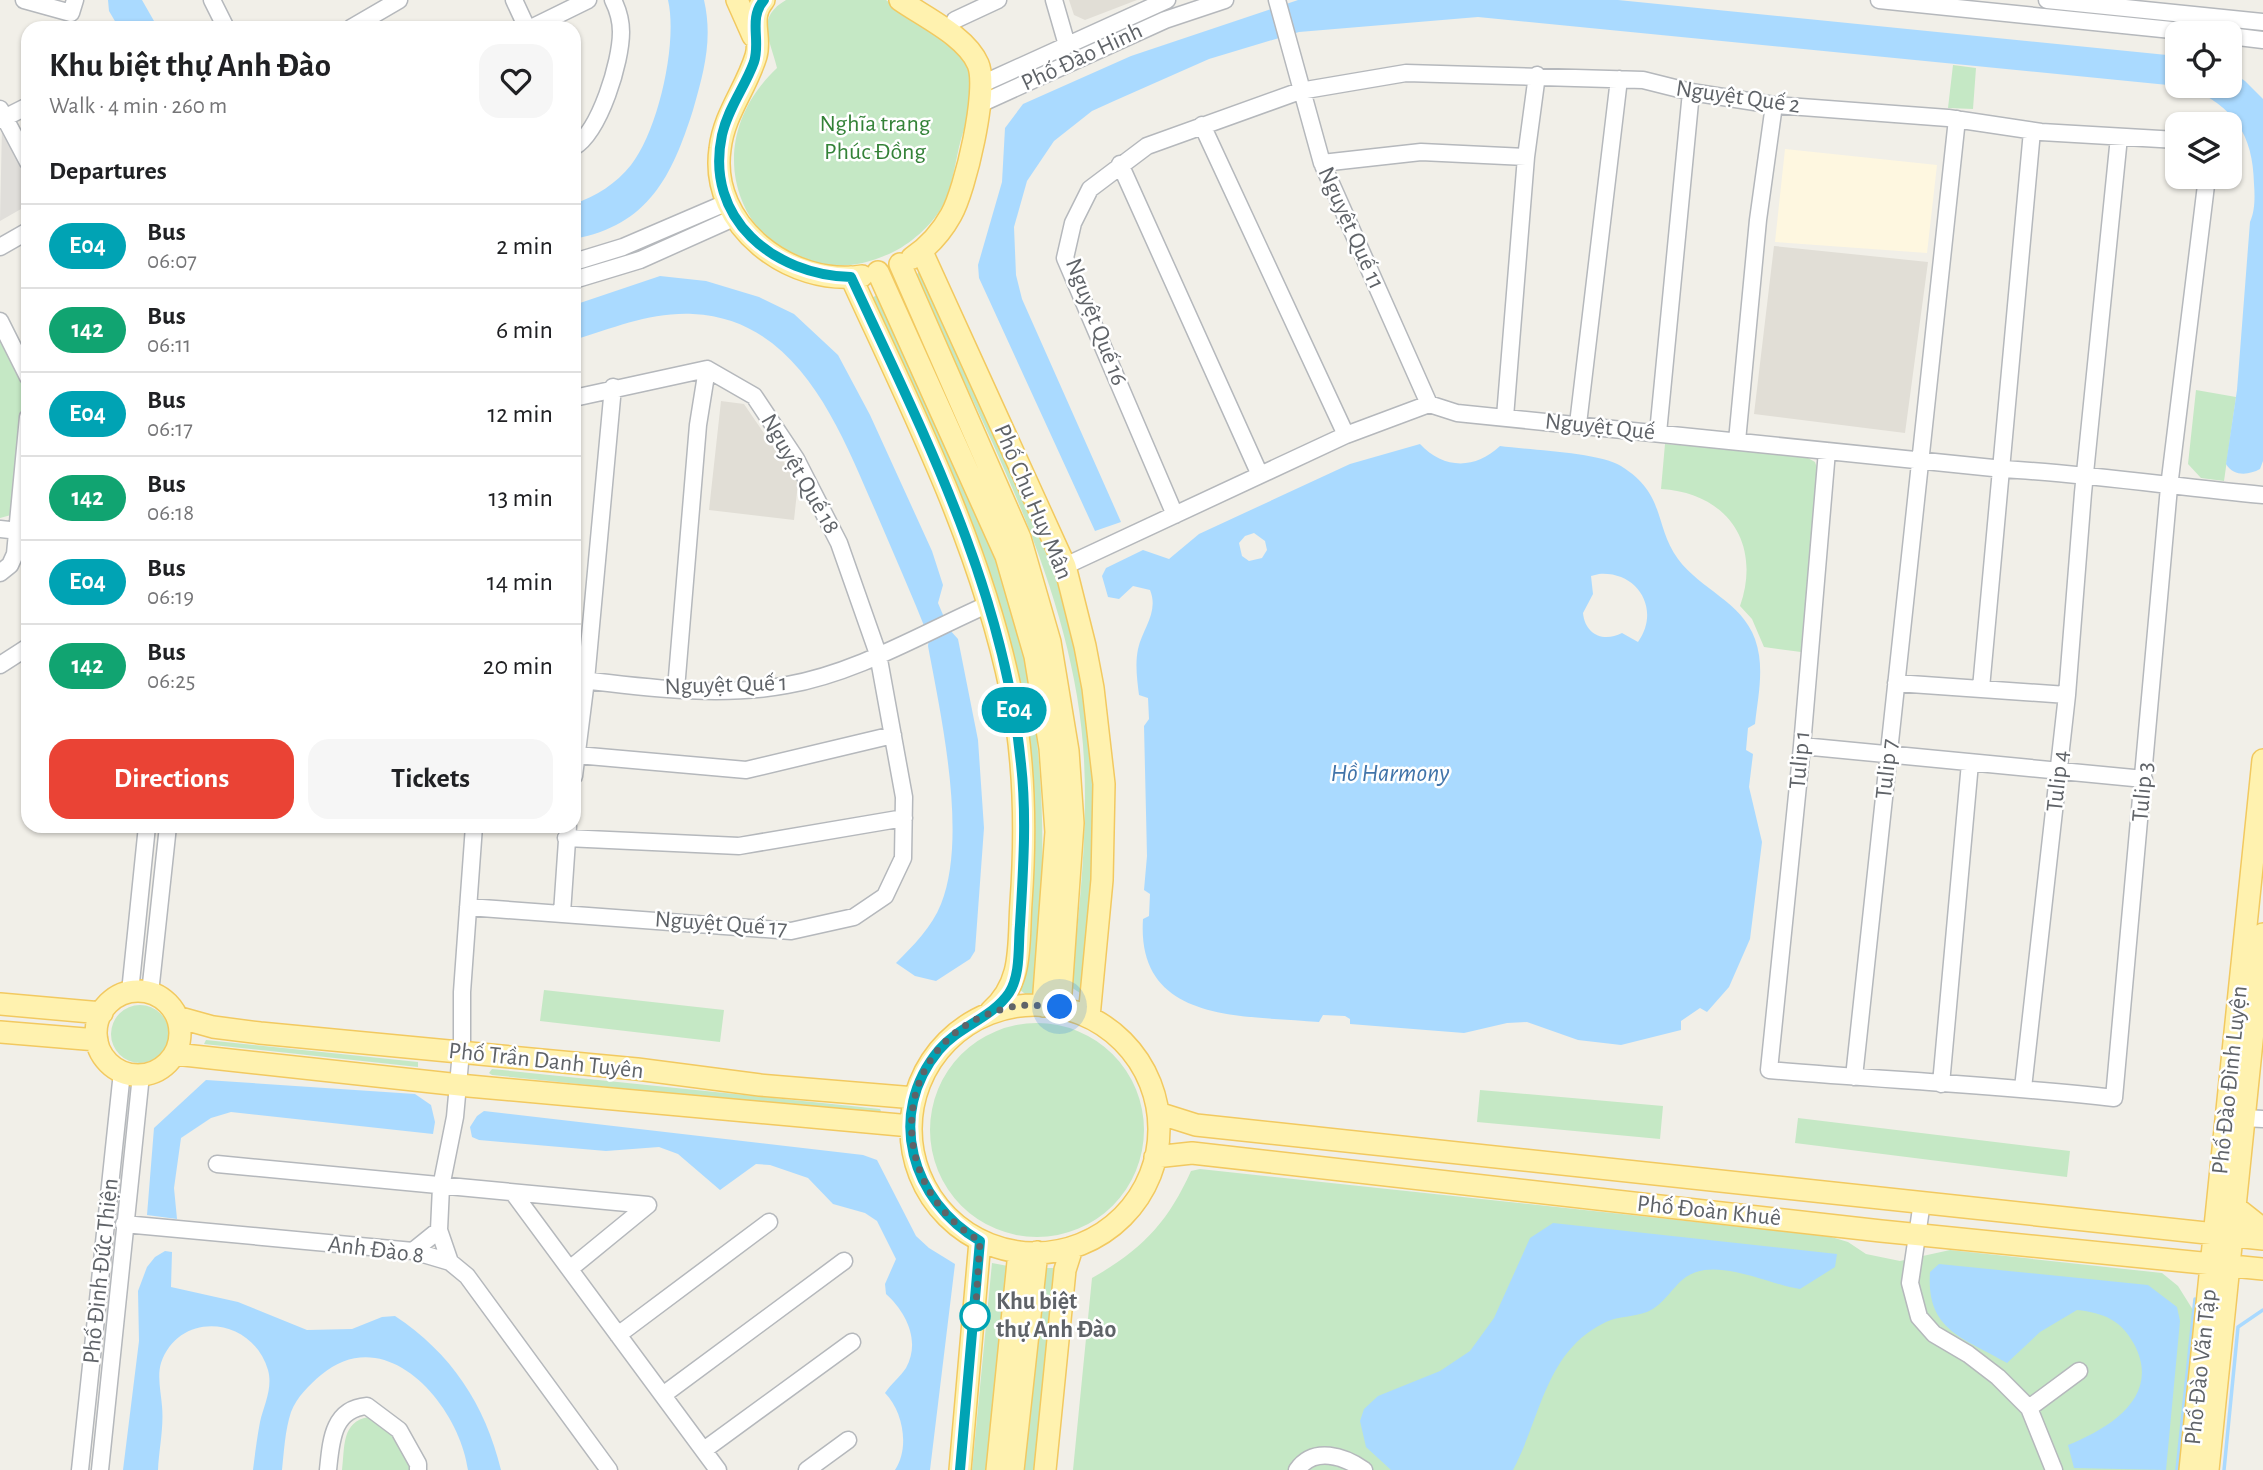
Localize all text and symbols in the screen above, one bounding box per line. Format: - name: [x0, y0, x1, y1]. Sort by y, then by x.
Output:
- street label: Phố Đào Hinh: [1018, 19, 1146, 95]
- map controls: [2165, 21, 2242, 189]
- button: locate: [2165, 21, 2242, 98]
- button: heart: [479, 44, 553, 118]
- text: Khu biệt thự Anh Đào: [49, 50, 331, 83]
- street label: Nguyệt Quế 2: [1674, 76, 1802, 118]
- text: Walk · 4 min · 260 m: [49, 95, 227, 118]
- park label: Nghĩa trang Phúc Đồng: [820, 112, 931, 164]
- button: layers: [2165, 112, 2242, 189]
- text: Departures: [49, 158, 167, 184]
- street label: Nguyệt Quế 11: [1313, 163, 1389, 293]
- text: Bus: [147, 219, 186, 245]
- text: 2 min: [496, 233, 553, 259]
- text: E04: [69, 234, 106, 258]
- text: 06:07: [147, 250, 197, 273]
- street label: Nguyệt Quế 16: [1061, 255, 1131, 389]
- text: Bus: [147, 303, 186, 329]
- text: 6 min: [496, 317, 553, 343]
- text: 142: [71, 318, 104, 342]
- text: 06:11: [147, 334, 191, 357]
- text: Bus: [147, 387, 186, 413]
- text: 12 min: [487, 401, 553, 427]
- text: E04: [69, 402, 106, 426]
- street label: Nguyệt Quế: [1544, 409, 1656, 445]
- street label: Nguyệt Quế 18: [756, 410, 844, 538]
- text: 06:17: [147, 418, 193, 441]
- street label: Phố Chu Huy Mân: [990, 421, 1076, 583]
- text: Bus: [147, 471, 186, 497]
- text: 13 min: [489, 485, 553, 511]
- text: 142: [71, 486, 104, 510]
- text: 06:18: [147, 502, 194, 525]
- text: Bus: [147, 555, 186, 581]
- text: 14 min: [487, 569, 553, 595]
- text: E04: [69, 570, 106, 594]
- text: 06:19: [147, 586, 194, 609]
- text: Bus: [147, 639, 186, 665]
- text: 20 min: [483, 653, 553, 679]
- text: 142: [71, 654, 104, 678]
- text: 06:25: [147, 670, 195, 693]
- street label: Nguyệt Quế 1: [664, 671, 788, 699]
- line badge: E04: [974, 687, 1054, 733]
- text: E04: [996, 698, 1032, 722]
- street label: Tulip 1: [1786, 730, 1814, 790]
- street label: Tulip 7: [1872, 738, 1902, 800]
- button: Directions: [49, 739, 294, 819]
- button: Tickets: [308, 739, 553, 819]
- street label: Tulip 4: [2043, 749, 2073, 813]
- water label: Hồ Harmony: [1330, 760, 1450, 786]
- street label: Tulip 3: [2128, 761, 2158, 823]
- street label: Nguyệt Quế 17: [654, 907, 788, 941]
- street label: Phố Đào Đình Luyện: [2208, 985, 2252, 1175]
- your location: [1042, 989, 1077, 1024]
- street label: Phố Trần Danh Tuyên: [447, 1039, 645, 1083]
- street label: Phố Đinh Đức Thiện: [79, 1177, 123, 1365]
- street label: Phố Đoàn Khuê: [1636, 1192, 1782, 1230]
- street label: Anh Đào 8: [327, 1232, 425, 1268]
- street label: Phố Đào Văn Tập: [2181, 1288, 2221, 1446]
- place label: Khu biệt thự Anh Đào: [996, 1290, 1116, 1342]
- marker: Khu biệt thự Anh Đào: [960, 1301, 990, 1331]

